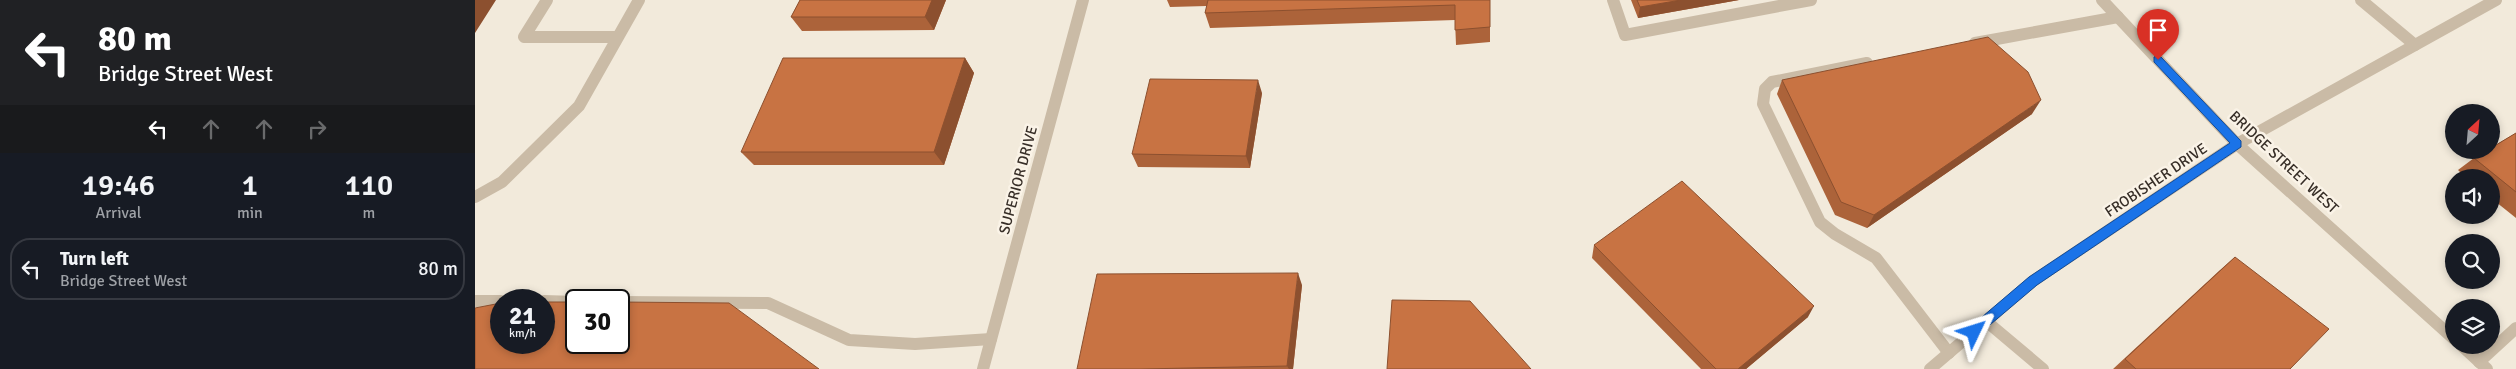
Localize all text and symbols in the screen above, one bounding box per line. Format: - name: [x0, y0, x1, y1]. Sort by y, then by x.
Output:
- pin: [2137, 9, 2179, 60]
- icon: arrive: [2144, 16, 2172, 44]
- text: 80 m: [98, 17, 172, 60]
- icon: left: [15, 20, 80, 85]
- text: Bridge Street West: [98, 60, 273, 87]
- north arrow: [2445, 104, 2500, 159]
- map controls: [2445, 104, 2500, 354]
- street label: BRIDGE STREET WEST: [2226, 107, 2343, 217]
- icon: left: [144, 115, 172, 143]
- icon: ahead: [197, 115, 225, 143]
- icon: ahead: [250, 115, 278, 143]
- icon: right: [303, 115, 331, 143]
- street label: SUPERIOR DRIVE: [995, 124, 1041, 236]
- street label: FROBISHER DRIVE: [2101, 139, 2211, 221]
- text: 19:46: [82, 167, 155, 204]
- text: 1: [242, 167, 258, 204]
- text: 110: [345, 167, 393, 204]
- button: sound: [2445, 169, 2500, 224]
- text: Arrival: [95, 203, 141, 223]
- text: min: [237, 203, 263, 223]
- text: m: [362, 203, 375, 223]
- button: search: [2445, 234, 2500, 289]
- text: Turn left: [60, 247, 129, 271]
- icon: left: [17, 255, 45, 283]
- text: 80 m: [418, 257, 458, 281]
- text: Bridge Street West: [60, 271, 187, 291]
- speed limit sign: 30: [565, 289, 630, 354]
- button: layers: [2445, 299, 2500, 354]
- text: 21: [509, 300, 536, 331]
- position arrow: [1947, 305, 1999, 357]
- text: km/h: [509, 326, 536, 341]

